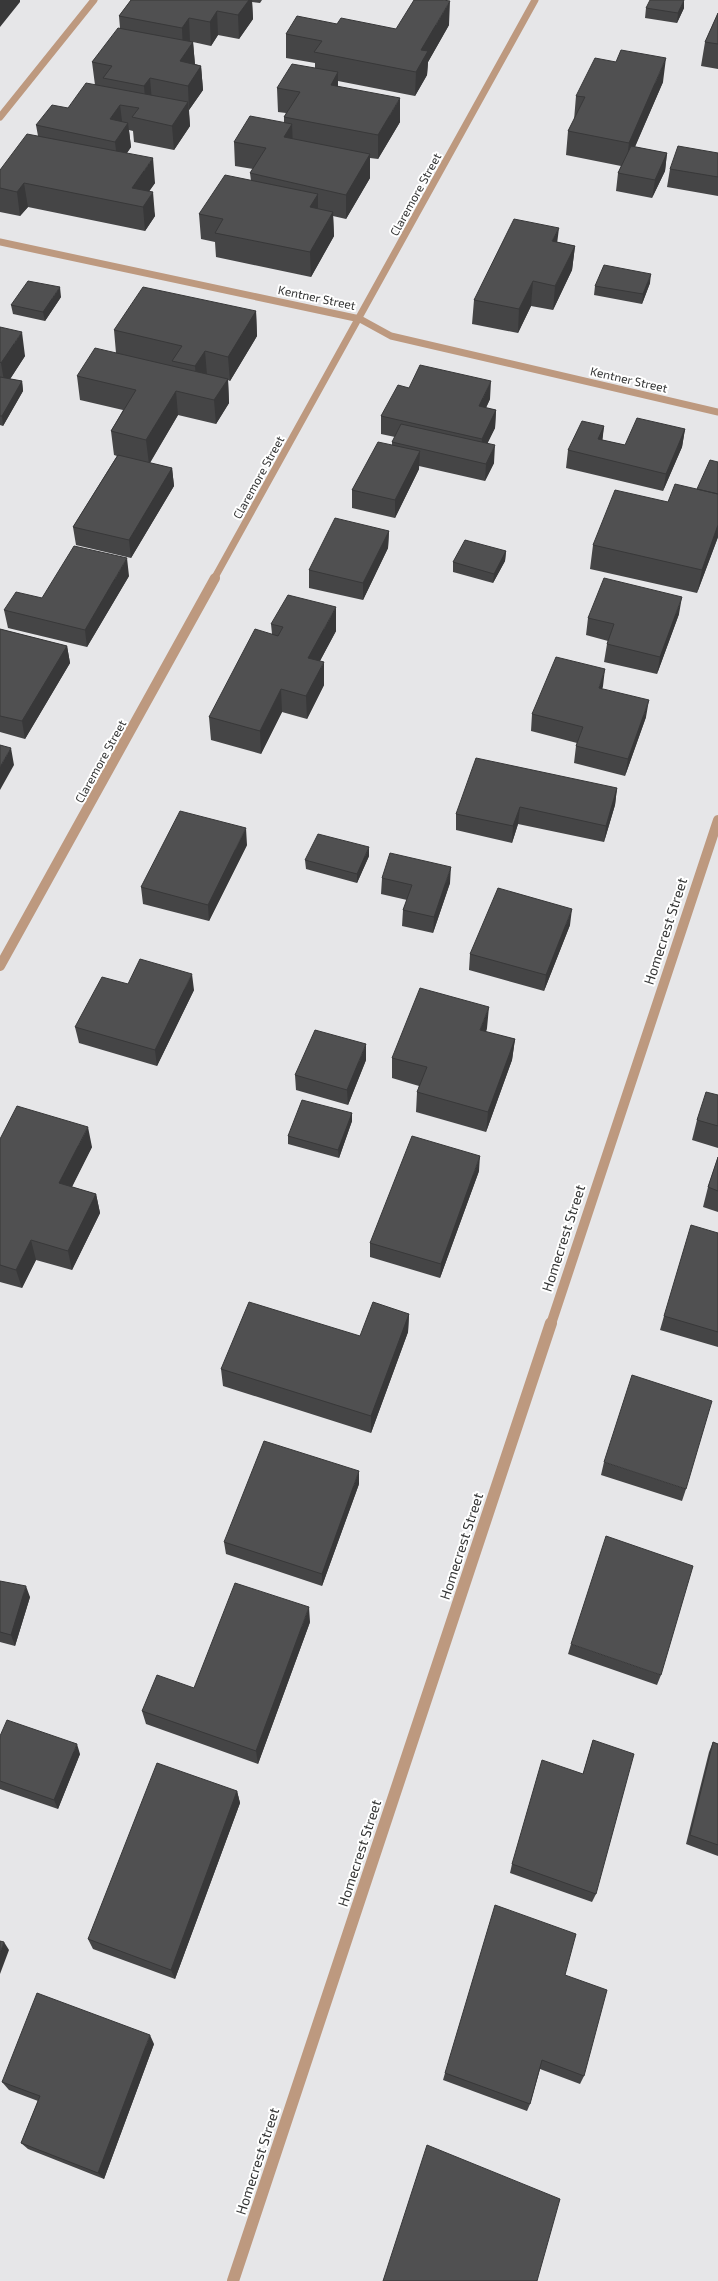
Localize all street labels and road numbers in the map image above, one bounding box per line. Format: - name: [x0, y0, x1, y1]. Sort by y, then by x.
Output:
- street label: Claremore Street: [386, 150, 444, 238]
- street label: Kentner Street: [277, 282, 357, 312]
- street label: Kentner Street: [589, 363, 669, 395]
- street label: Claremore Street: [229, 433, 287, 521]
- street label: Claremore Street: [71, 717, 129, 805]
- street label: Homecrest Street: [640, 875, 690, 987]
- street label: Homecrest Street: [538, 1182, 588, 1294]
- street label: Homecrest Street: [436, 1490, 486, 1602]
- street label: Homecrest Street: [334, 1797, 384, 1909]
- street label: Homecrest Street: [232, 2105, 282, 2217]

